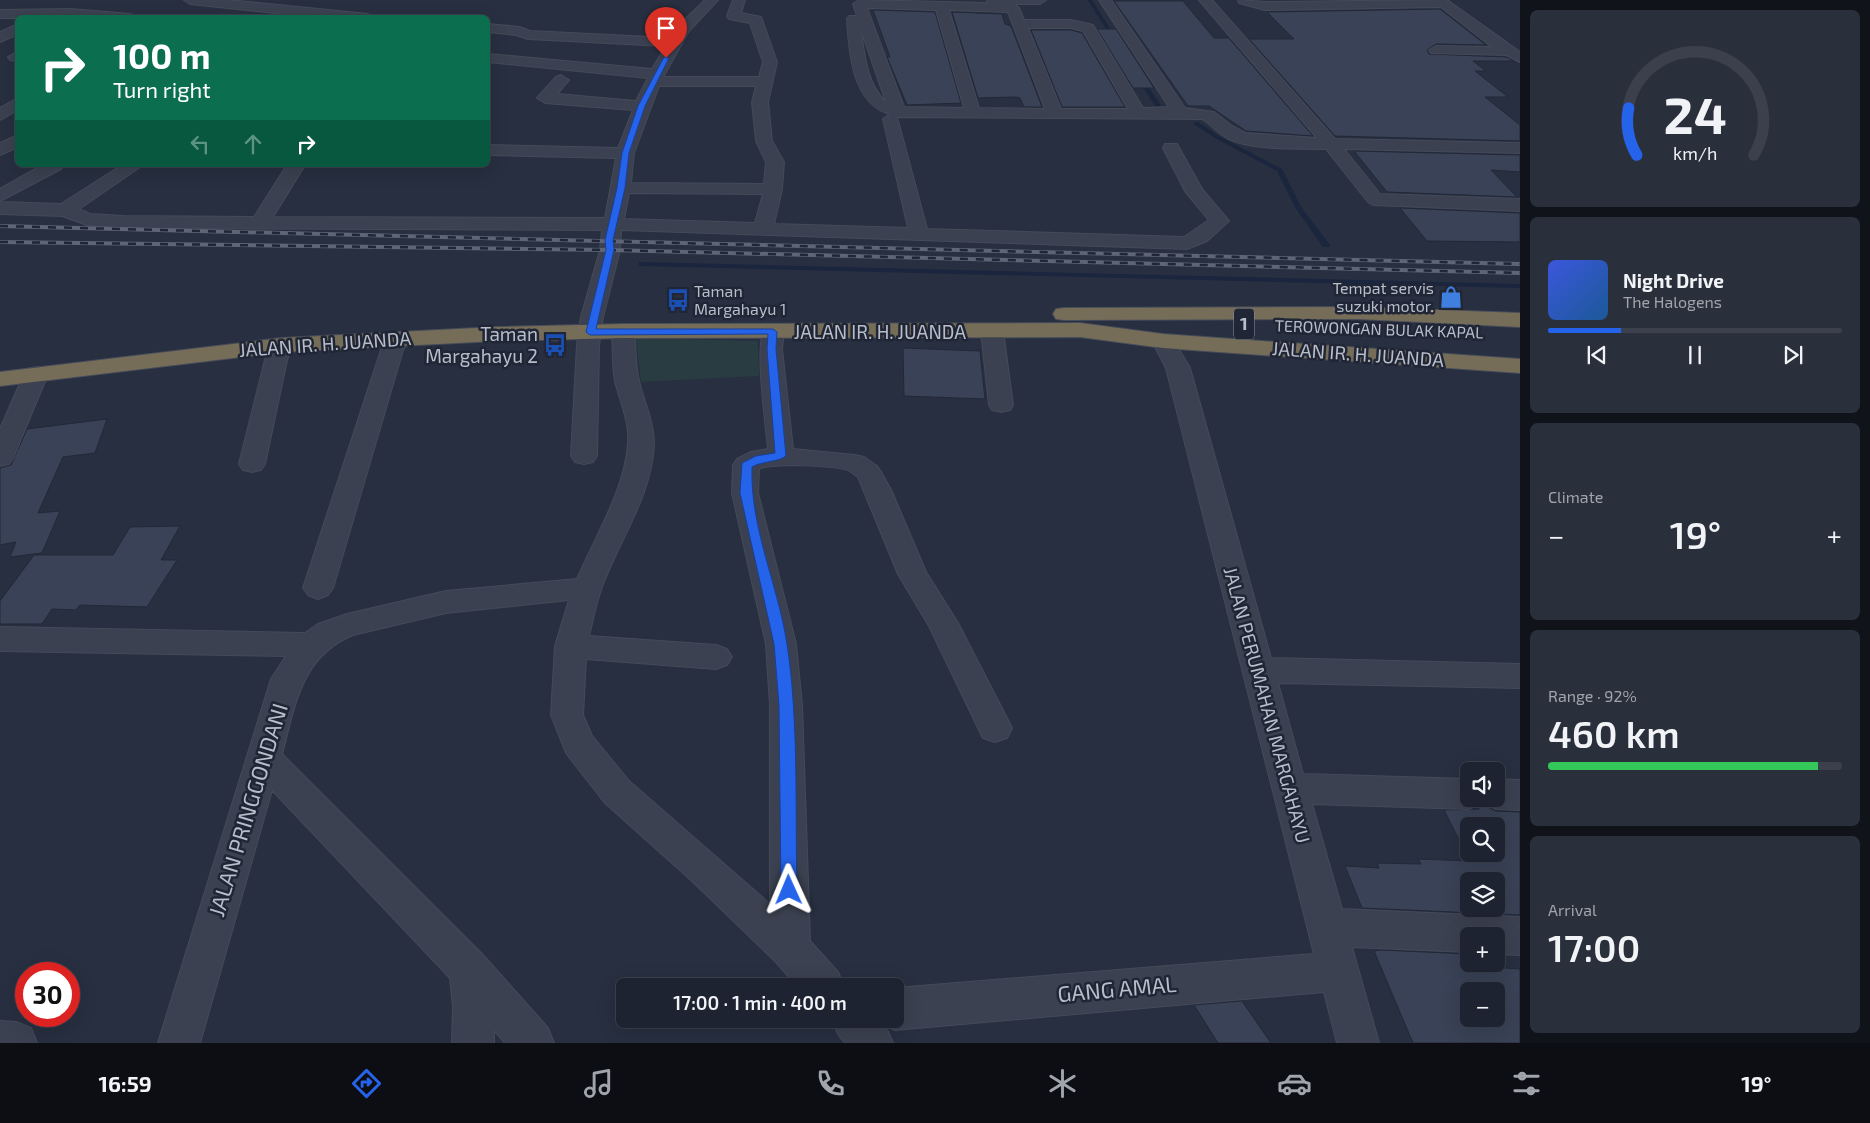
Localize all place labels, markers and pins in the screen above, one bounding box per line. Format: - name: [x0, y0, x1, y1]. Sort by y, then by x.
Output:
- pin: [645, 7, 687, 58]
- place label: Tempat servis suzuki motor.: [1332, 278, 1434, 315]
- place label: Taman Margahayu 1: [694, 281, 786, 318]
- shop icon: Tempat servis suzuki motor.: [1438, 284, 1464, 310]
- bus stop icon: Taman Margahayu 1: [665, 287, 691, 313]
- place label: Taman Margahayu 2: [425, 322, 538, 367]
- bus stop icon: Taman Margahayu 2: [542, 332, 568, 358]

